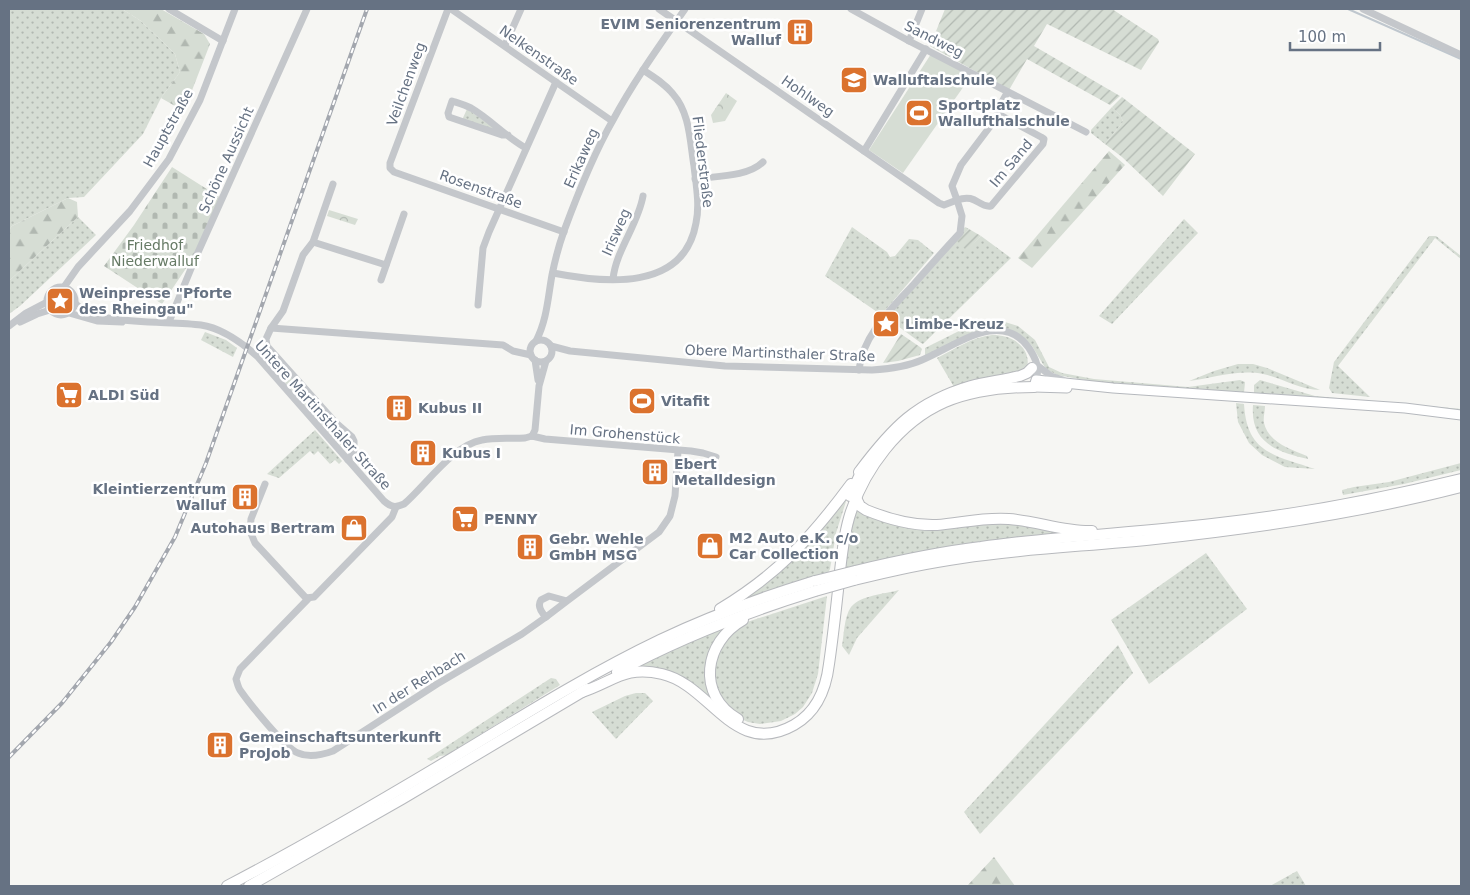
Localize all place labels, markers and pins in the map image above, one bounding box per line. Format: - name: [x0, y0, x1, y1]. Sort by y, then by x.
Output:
- place label: EVIM Seniorenzentrum Walluf: [600, 16, 782, 48]
- building icon: EVIM Seniorenzentrum Walluf: [785, 17, 815, 47]
- school or university icon: Walluftalschule: [839, 65, 869, 95]
- place label: Walluftalschule: [873, 72, 995, 88]
- place label: Sportplatz Wallufthalschule: [938, 97, 1070, 129]
- sports icon: Sportplatz Wallufthalschule: [904, 98, 934, 128]
- place label: Weinpresse "Pforte des Rheingau": [79, 285, 232, 317]
- place icon: Weinpresse "Pforte des Rheingau": [45, 286, 75, 316]
- place icon: Limbe-Kreuz: [871, 309, 901, 339]
- place label: Limbe-Kreuz: [905, 316, 1004, 332]
- supermarket icon: ALDI Süd: [54, 380, 84, 410]
- sports icon: Vitafit: [627, 386, 657, 416]
- place label: ALDI Süd: [88, 387, 160, 403]
- building icon: Kubus II: [384, 393, 414, 423]
- place label: Vitafit: [661, 393, 710, 409]
- place label: Kubus II: [418, 400, 482, 416]
- building icon: Kubus I: [408, 438, 438, 468]
- place label: Kubus I: [442, 445, 501, 461]
- place label: Ebert Metalldesign: [674, 456, 776, 488]
- building icon: Ebert Metalldesign: [640, 457, 670, 487]
- place label: Kleintierzentrum Walluf: [92, 481, 227, 513]
- building icon: Kleintierzentrum Walluf: [230, 482, 260, 512]
- supermarket icon: PENNY: [450, 504, 480, 534]
- place label: PENNY: [484, 511, 538, 527]
- shop icon: Autohaus Bertram: [339, 513, 369, 543]
- place label: Autohaus Bertram: [191, 520, 335, 536]
- place label: M2 Auto e.K. c/o Car Collection: [729, 530, 859, 562]
- place label: Gebr. Wehle GmbH MSG: [549, 531, 644, 563]
- shop icon: M2 Auto e.K. c/o Car Collection: [695, 531, 725, 561]
- building icon: Gebr. Wehle GmbH MSG: [515, 532, 545, 562]
- place label: Gemeinschaftsunterkunft ProJob: [239, 729, 441, 761]
- building icon: Gemeinschaftsunterkunft ProJob: [205, 730, 235, 760]

